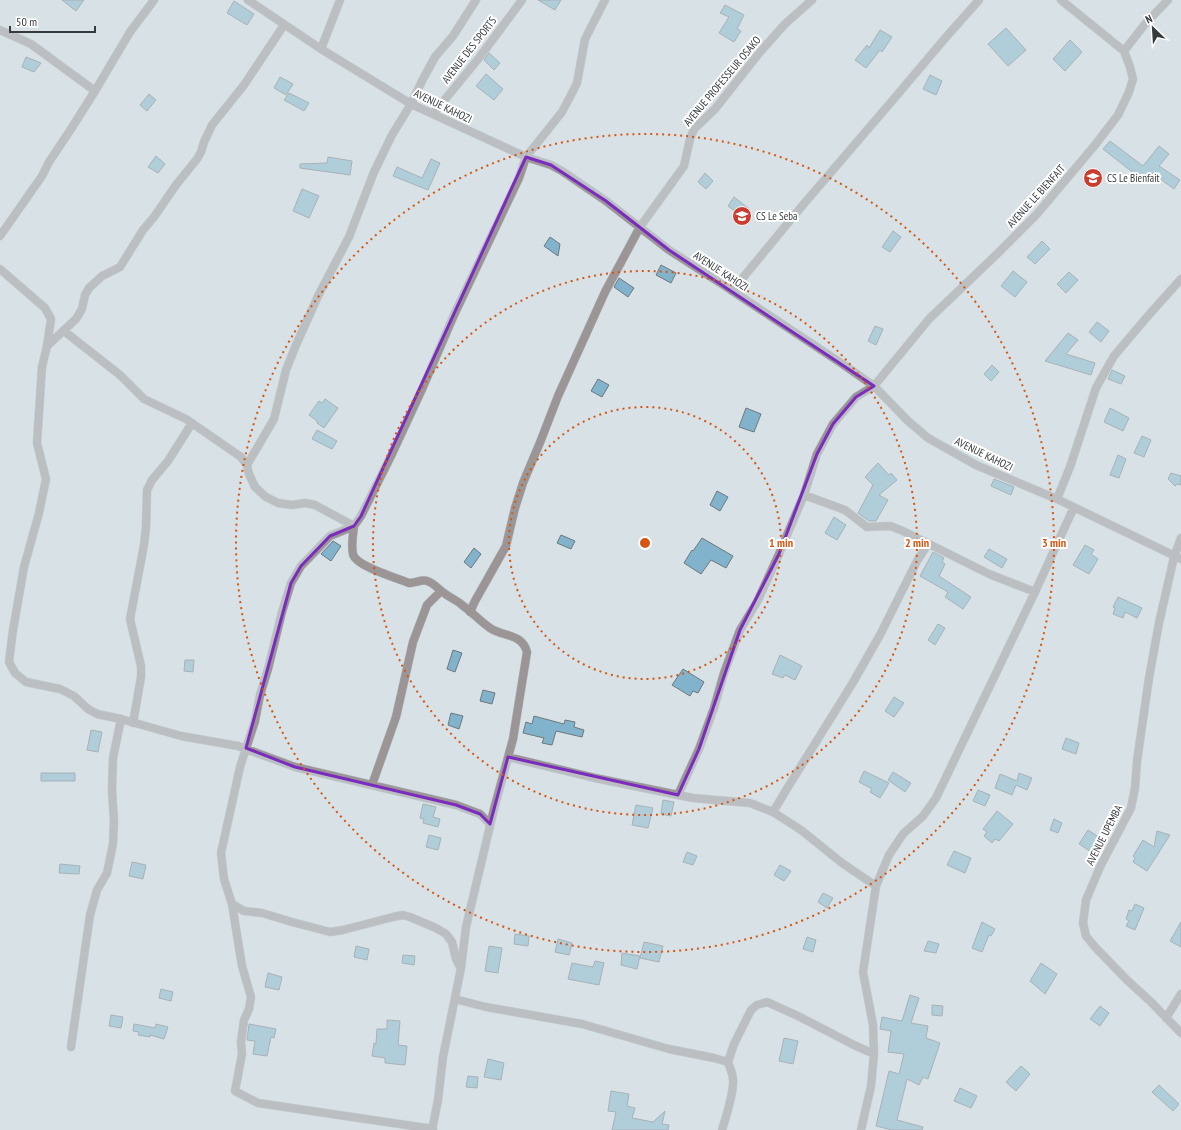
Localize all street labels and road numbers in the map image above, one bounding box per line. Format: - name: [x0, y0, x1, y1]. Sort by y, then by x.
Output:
- street label: AVENUE DES SPORTS: [439, 14, 500, 86]
- street label: AVENUE PROFESSEUR OSAKO: [680, 33, 764, 129]
- street label: AVENUE KAHOZI: [412, 86, 474, 126]
- street label: AVENUE LE BIENFAIT: [1004, 161, 1068, 231]
- street label: AVENUE KAHOZI: [691, 248, 751, 294]
- street label: AVENUE KAHOZI: [953, 434, 1015, 474]
- street label: AVENUE UPEMBA: [1083, 802, 1126, 868]

